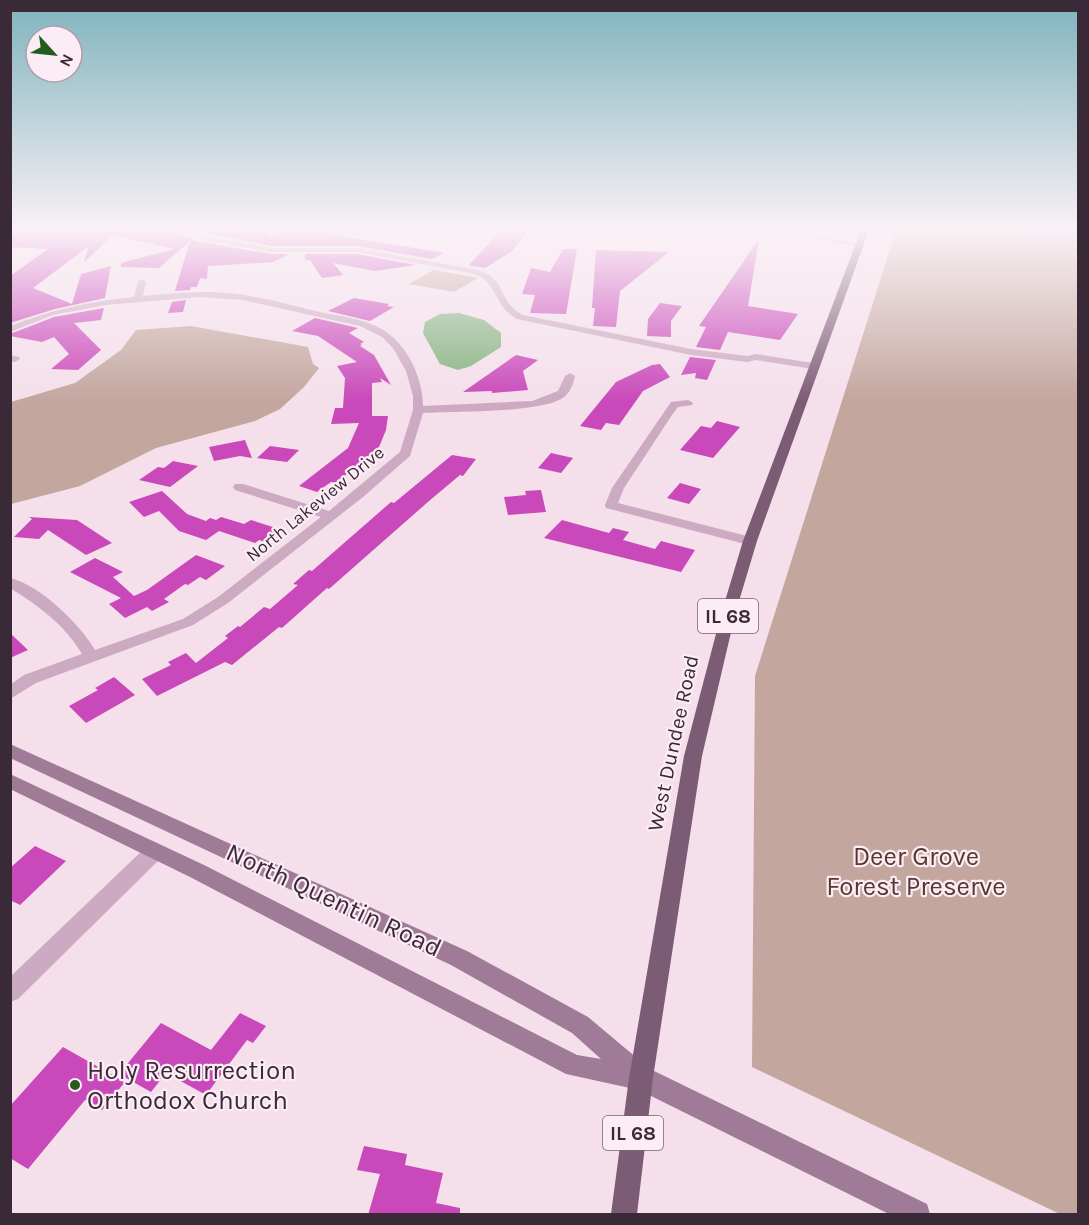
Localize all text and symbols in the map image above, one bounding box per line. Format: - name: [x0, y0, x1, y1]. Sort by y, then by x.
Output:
- north arrow: [24, 24, 84, 84]
- text: N: [56, 51, 78, 70]
- street label: North Lakeview Drive: [242, 442, 388, 566]
- road number: IL 68: [698, 599, 758, 633]
- street label: West Dundee Road: [643, 653, 703, 833]
- street label: North Quentin Road: [221, 837, 447, 963]
- park label: Deer Grove Forest Preserve: [826, 841, 1006, 902]
- place label: Holy Resurrection Orthodox Church: [87, 1055, 296, 1116]
- marker: Holy Resurrection Orthodox Church: [68, 1078, 82, 1092]
- road number: IL 68: [603, 1116, 663, 1150]

